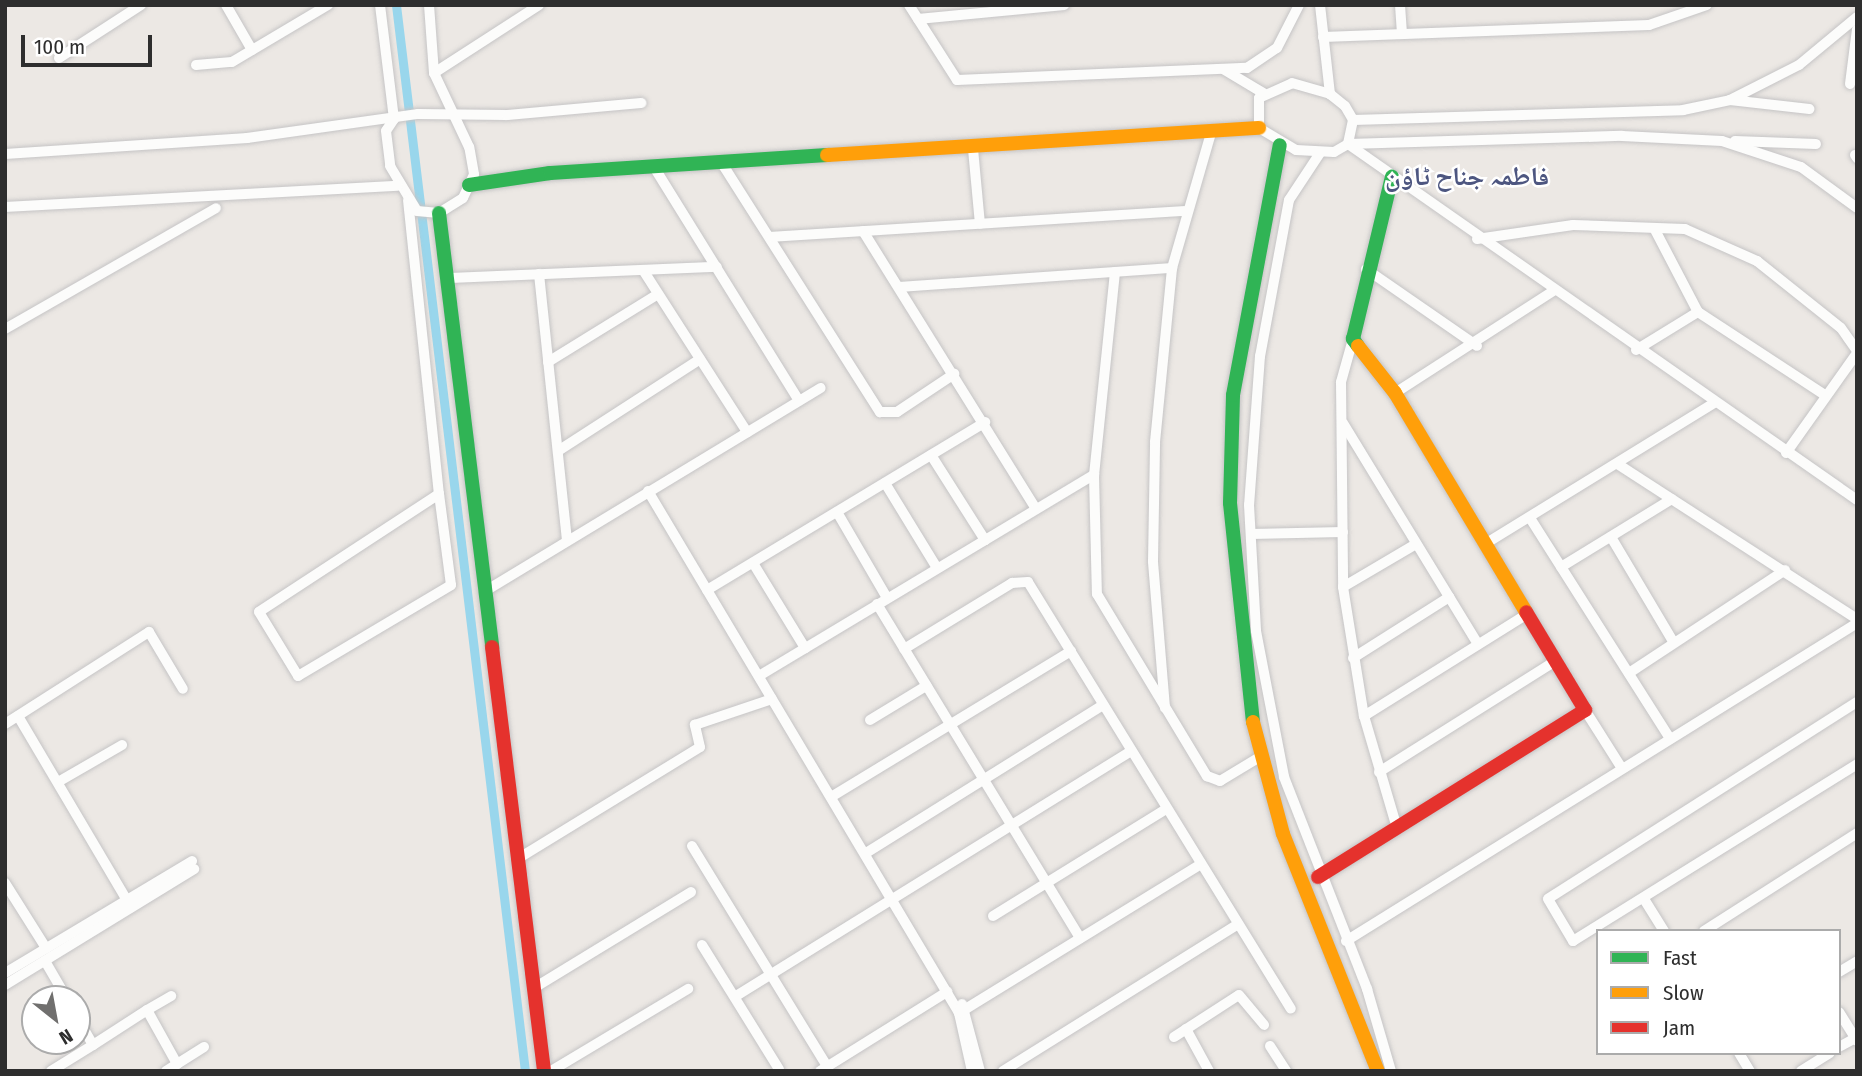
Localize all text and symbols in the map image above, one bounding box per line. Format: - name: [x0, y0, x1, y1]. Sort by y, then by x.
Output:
- scale bar: [24, 21, 156, 65]
- text: 100 m: [34, 34, 85, 60]
- district label: فاطمہ جناح ٹاؤن: [1385, 161, 1549, 193]
- legend: [1596, 929, 1841, 1055]
- text: Fast: [1663, 945, 1697, 971]
- text: Slow: [1663, 980, 1704, 1006]
- north arrow: [21, 985, 91, 1055]
- text: Jam: [1663, 1015, 1695, 1041]
- text: N: [55, 1024, 77, 1050]

